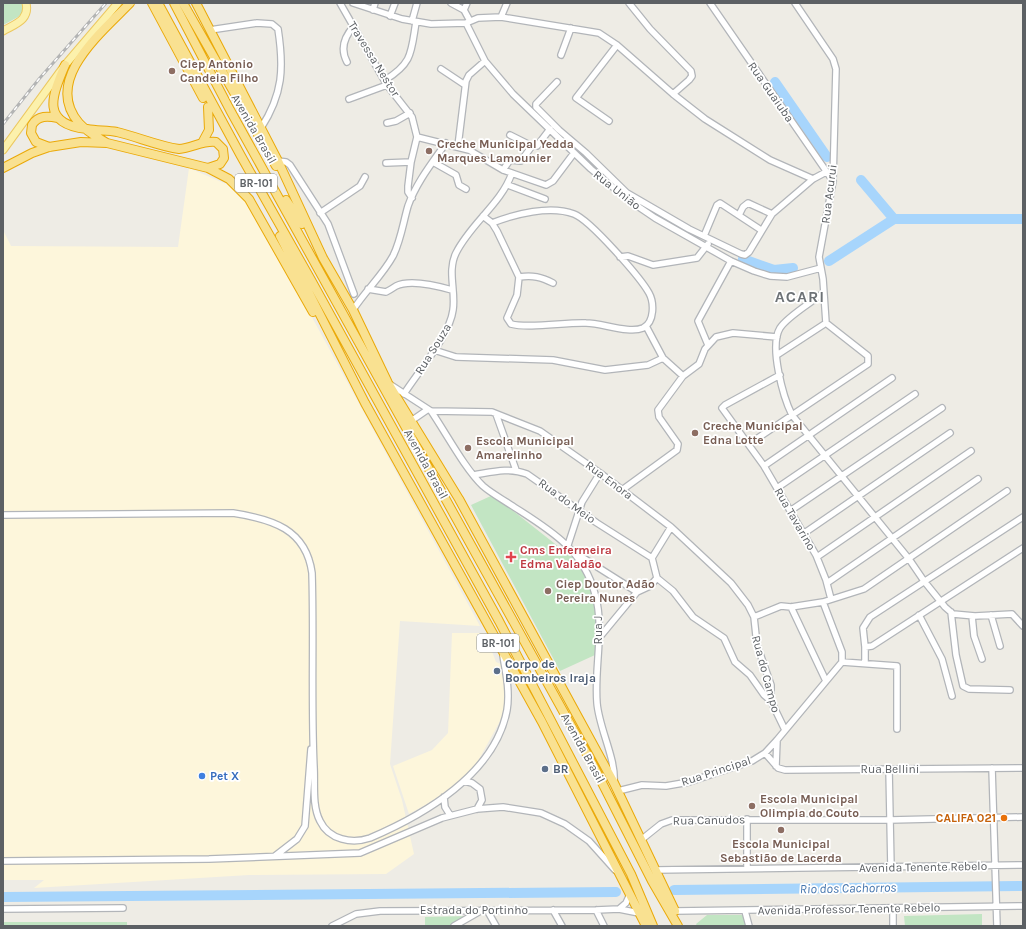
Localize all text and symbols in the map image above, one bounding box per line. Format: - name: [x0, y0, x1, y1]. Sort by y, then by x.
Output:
- street label: Travessa Nestor: [345, 19, 403, 100]
- place label: Ciep Antonio Candeia Filho: [180, 57, 258, 85]
- street label: Rua Guaiuba: [745, 59, 797, 125]
- marker: Ciep Antonio Candeia Filho: [167, 66, 177, 76]
- street label: Avenida Brasil: [228, 92, 280, 166]
- place label: Creche Municipal Yedda Marques Lamounier: [437, 137, 574, 165]
- marker: Creche Municipal Yedda Marques Lamounier: [424, 146, 434, 156]
- street label: Rua Acurui: [818, 164, 840, 224]
- street label: Rua União: [591, 167, 643, 213]
- road number: BR-101: [235, 174, 277, 192]
- district label: ACARI: [775, 287, 825, 306]
- street label: Rua Souza: [412, 321, 454, 377]
- place label: Creche Municipal Edna Lotte: [703, 419, 803, 447]
- street label: Avenida Brasil: [401, 427, 451, 501]
- marker: Creche Municipal Edna Lotte: [690, 428, 700, 438]
- place label: Escola Municipal Amarelinho: [476, 434, 574, 462]
- marker: Escola Municipal Amarelinho: [463, 443, 473, 453]
- street label: Rua Enora: [583, 458, 635, 502]
- street label: Rua do Meio: [536, 476, 598, 526]
- street label: Rua Tavarino: [771, 485, 819, 553]
- place label: Cms Enfermeira Edma Valadão: [520, 543, 612, 571]
- marker: Cms Enfermeira Edma Valadão: [505, 551, 517, 563]
- place label: Ciep Doutor Adão Pereira Nunes: [556, 577, 655, 605]
- marker: Ciep Doutor Adão Pereira Nunes: [543, 586, 553, 596]
- street label: Rua J: [591, 616, 605, 644]
- road number: BR-101: [477, 634, 519, 652]
- street label: Rua do Campo: [749, 634, 783, 714]
- place label: Corpo de Bombeiros Iraja: [505, 657, 596, 685]
- marker: Corpo de Bombeiros Iraja: [492, 666, 502, 676]
- street label: Avenida Brasil: [558, 711, 608, 785]
- street label: Rua Principal: [679, 753, 753, 789]
- place label: BR: [553, 762, 569, 776]
- street label: Rua Bellini: [861, 762, 919, 776]
- marker: BR: [540, 764, 550, 774]
- place label: Pet X: [210, 769, 239, 783]
- marker: Pet X: [197, 771, 207, 781]
- place label: Escola Municipal Olimpia do Couto: [760, 792, 859, 820]
- marker: Escola Municipal Olimpia do Couto: [747, 801, 757, 811]
- place label: CALIFA 021: [936, 811, 996, 825]
- street label: Rua Canudos: [673, 812, 745, 828]
- marker: CALIFA 021: [999, 813, 1009, 823]
- marker: Escola Municipal Sebastião de Lacerda: [776, 825, 786, 835]
- place label: Escola Municipal Sebastião de Lacerda: [720, 837, 842, 865]
- street label: Avenida Tenente Rebelo: [859, 859, 987, 875]
- water label: Rio dos Cachorros: [799, 880, 897, 896]
- street label: Avenida Professor Tenente Rebelo: [758, 900, 940, 918]
- street label: Estrada do Portinho: [420, 903, 528, 917]

